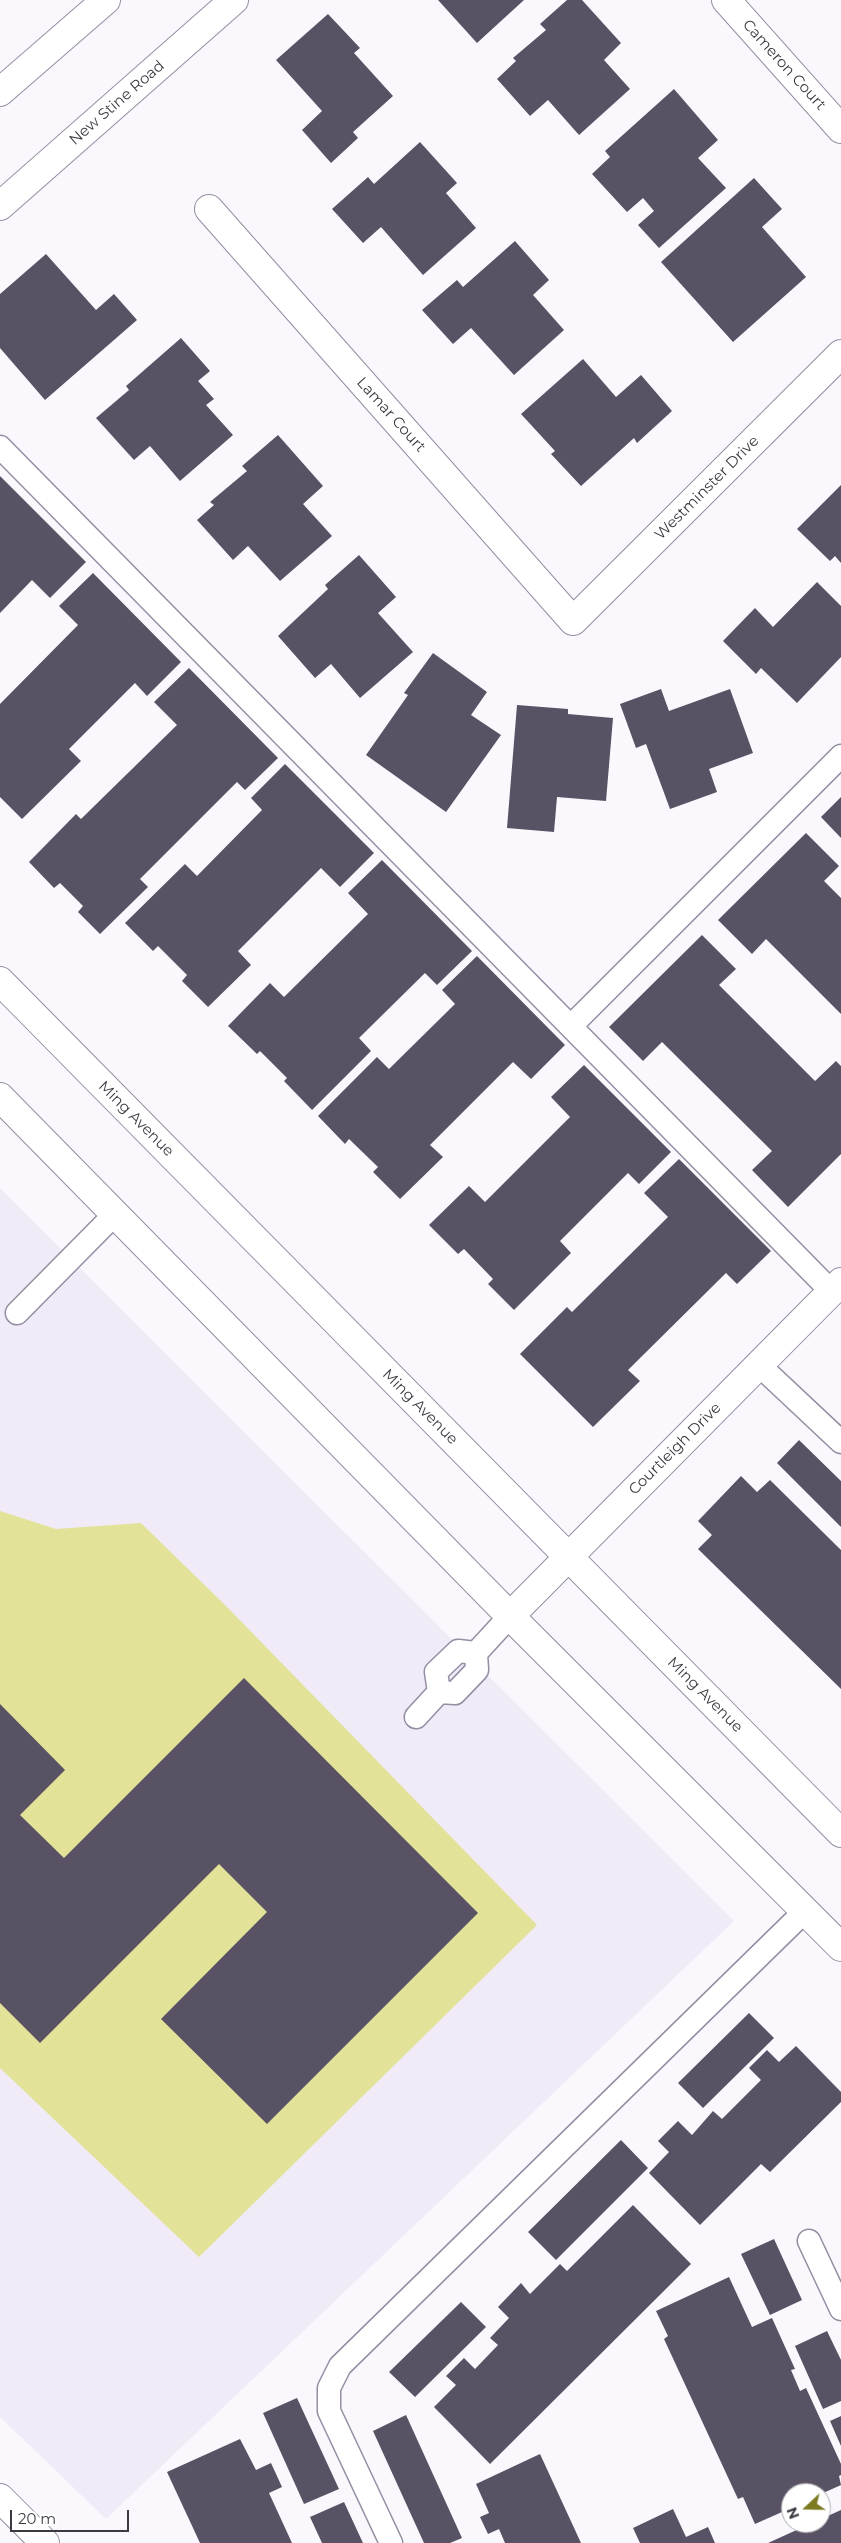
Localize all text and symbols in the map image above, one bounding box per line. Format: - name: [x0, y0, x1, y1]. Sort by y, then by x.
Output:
- street label: Cameron Court: [739, 16, 829, 114]
- street label: New Stine Road: [66, 57, 168, 149]
- street label: Lamar Court: [353, 374, 429, 456]
- street label: Westminster Drive: [651, 432, 763, 544]
- street label: Ming Avenue: [95, 1078, 177, 1160]
- street label: Ming Avenue: [379, 1366, 461, 1448]
- street label: Courtleigh Drive: [625, 1399, 725, 1499]
- street label: Ming Avenue: [664, 1654, 746, 1736]
- north arrow: [781, 2483, 831, 2533]
- scale bar: [12, 2500, 131, 2532]
- text: N: [783, 2505, 803, 2522]
- text: 20 m: [18, 2509, 56, 2528]

